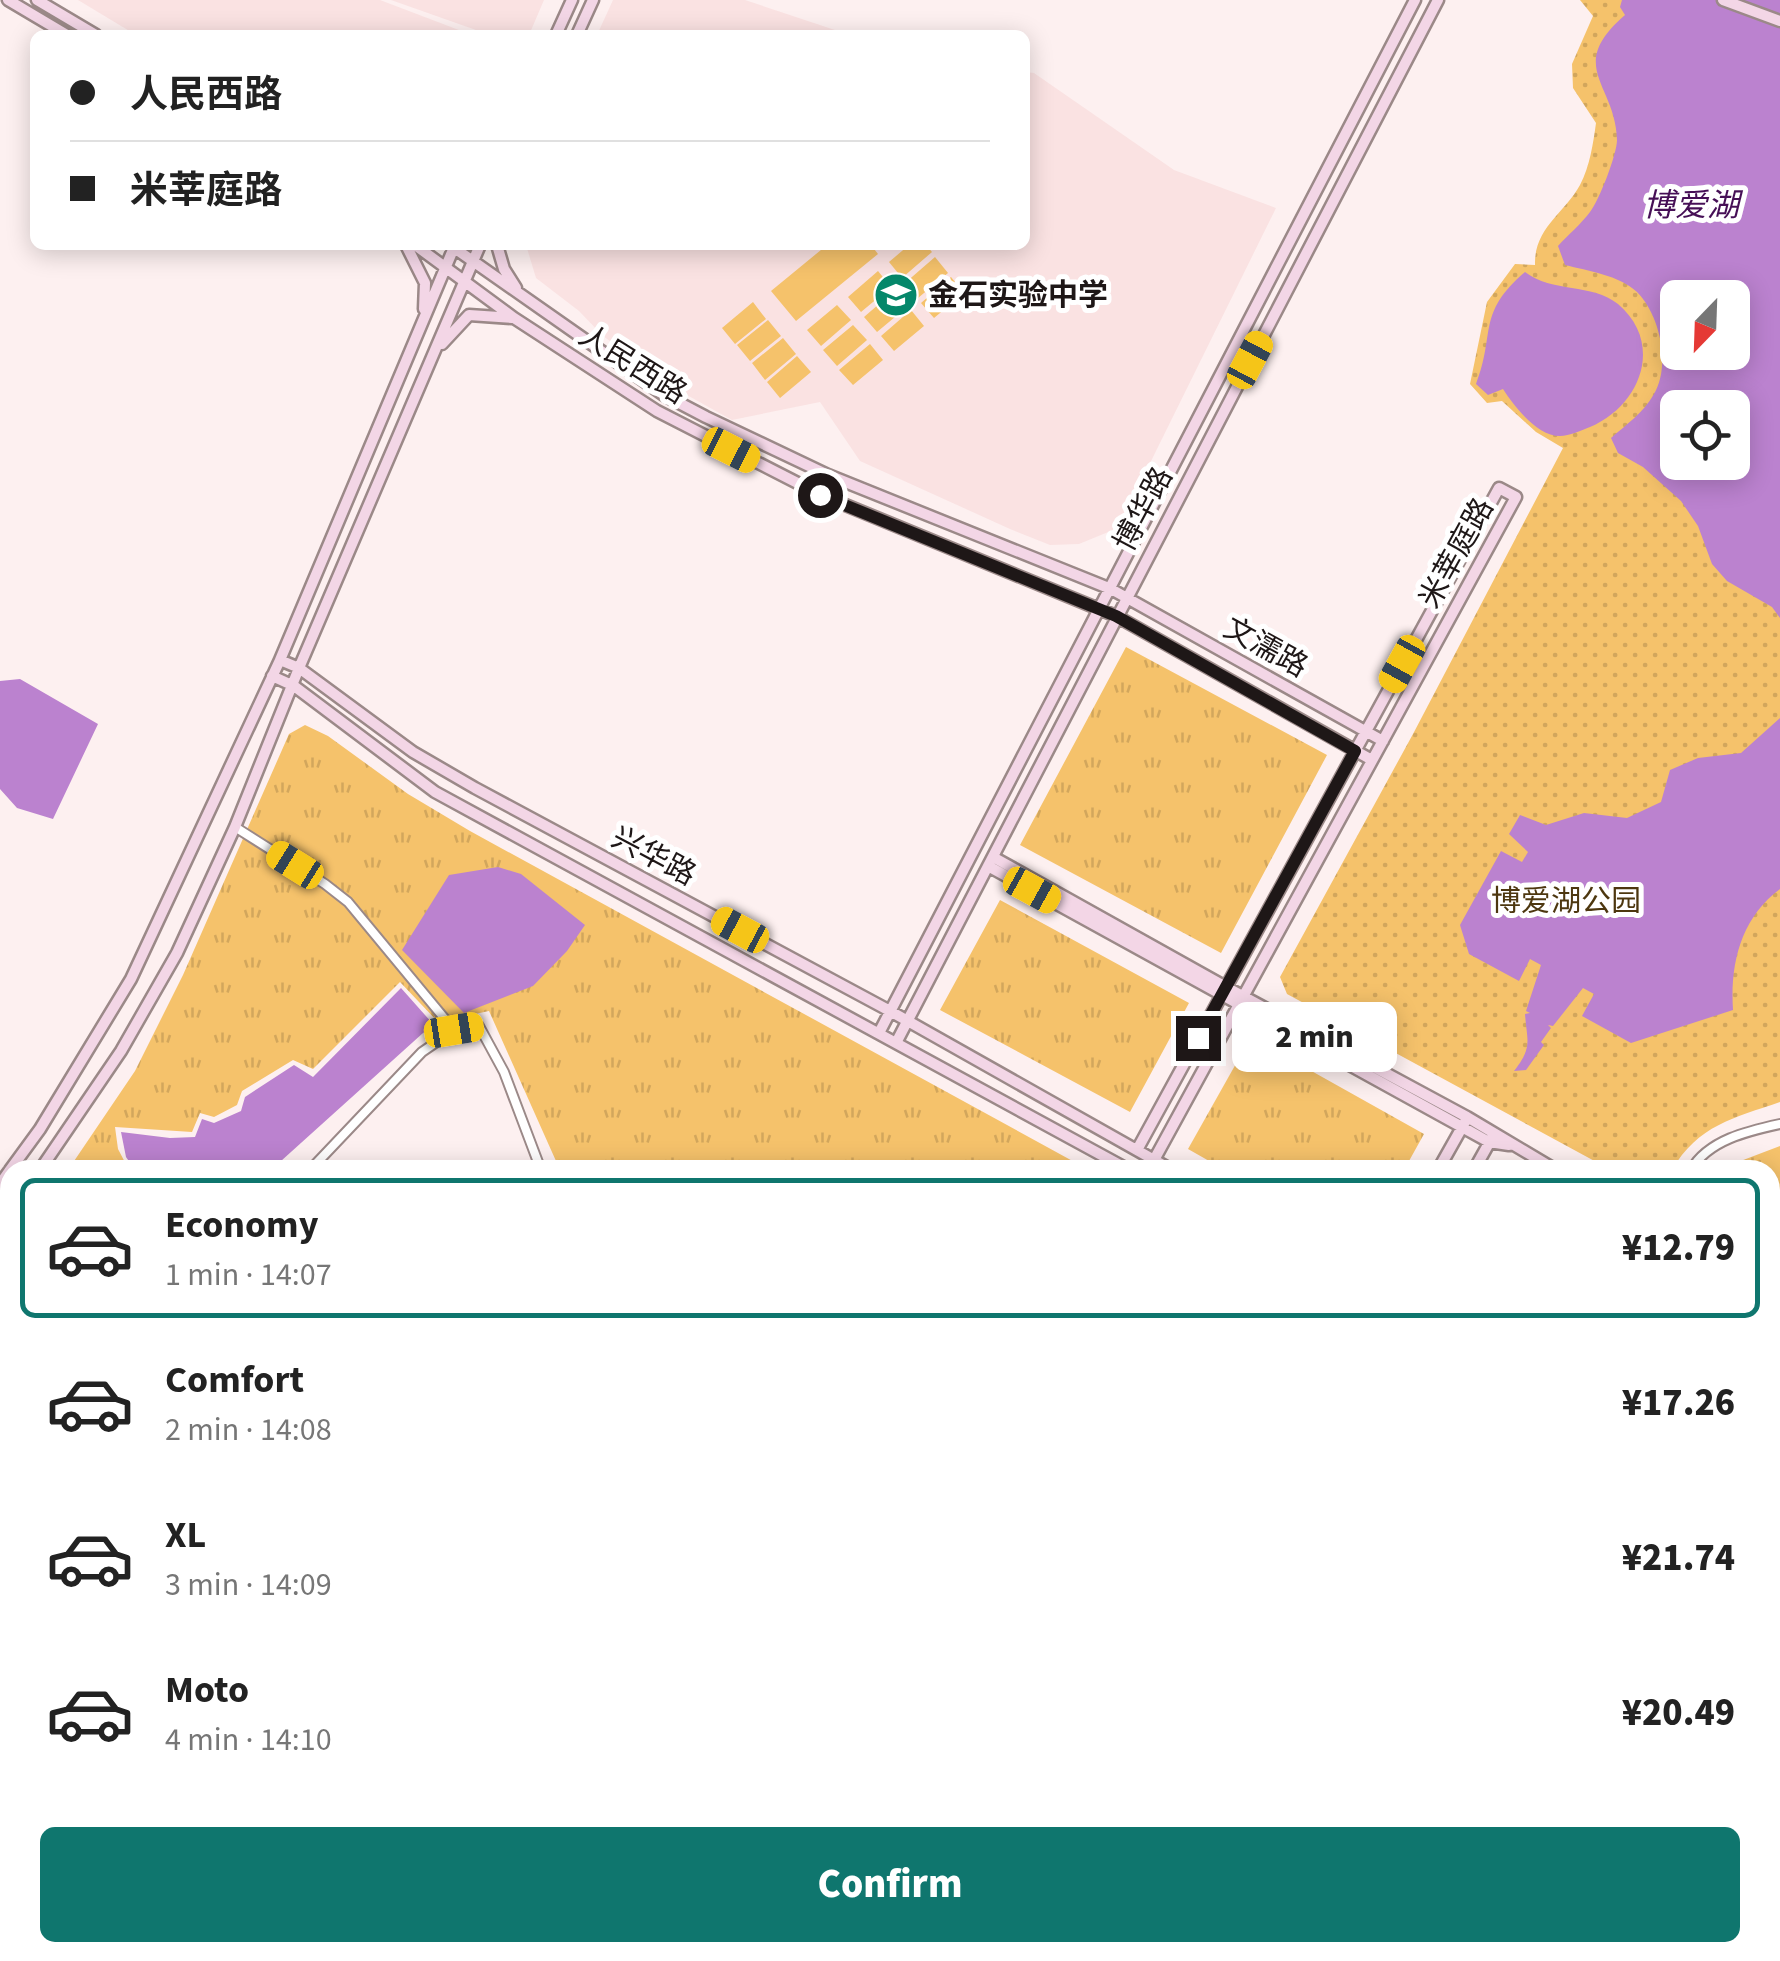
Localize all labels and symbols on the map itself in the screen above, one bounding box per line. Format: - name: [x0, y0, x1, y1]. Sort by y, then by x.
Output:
- water label: 博爱湖: [1643, 183, 1744, 229]
- school or university icon: 金石实验中学: [873, 272, 919, 318]
- place label: 金石实验中学: [928, 274, 1108, 317]
- north arrow: [1660, 280, 1750, 370]
- street label: 人民西路: [570, 314, 695, 414]
- car: [1223, 326, 1277, 394]
- car: [697, 423, 765, 477]
- street label: 博华路: [1103, 459, 1184, 559]
- route start: [798, 473, 843, 518]
- street label: 米莘庭路: [1409, 490, 1504, 616]
- street label: 文濡路: [1216, 607, 1316, 688]
- car: [1374, 630, 1430, 698]
- street label: 兴华路: [604, 816, 704, 897]
- car: [262, 836, 328, 894]
- car: [998, 862, 1066, 918]
- park label: 博爱湖公园: [1491, 880, 1641, 923]
- car: [706, 903, 774, 957]
- callout: 2 min: [1233, 1003, 1398, 1073]
- car: [422, 1010, 486, 1050]
- route end: [1176, 1016, 1221, 1061]

